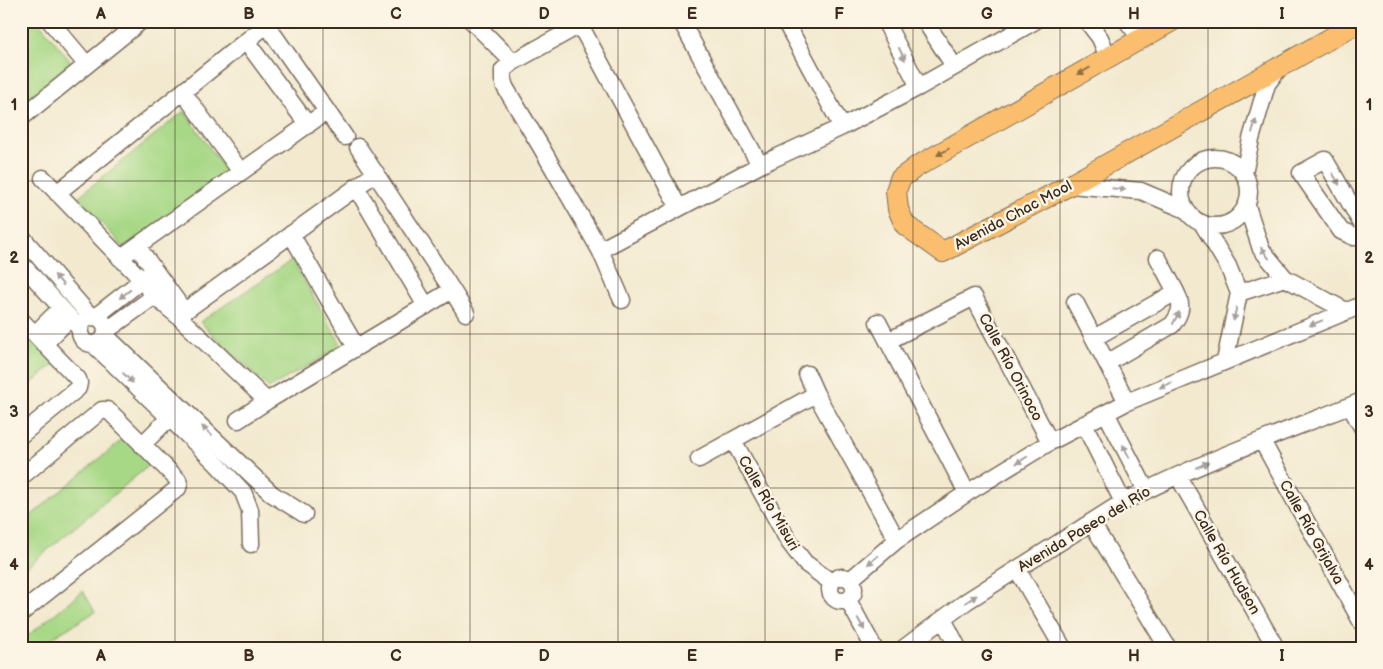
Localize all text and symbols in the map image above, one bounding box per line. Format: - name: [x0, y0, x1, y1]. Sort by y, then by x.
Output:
- text: A: [95, 5, 106, 24]
- text: B: [243, 5, 255, 24]
- text: C: [390, 5, 402, 24]
- text: D: [538, 5, 550, 24]
- text: E: [687, 5, 697, 24]
- text: F: [834, 5, 844, 24]
- text: G: [981, 5, 993, 24]
- text: H: [1128, 5, 1140, 24]
- text: I: [1279, 5, 1285, 24]
- one-way arrow: [898, 47, 906, 61]
- one-way arrow: [1077, 67, 1091, 75]
- text: 1: [11, 96, 17, 115]
- text: 1: [1366, 96, 1372, 115]
- one-way arrow: [1251, 118, 1259, 133]
- one-way arrow: [936, 147, 949, 156]
- one-way arrow: [1331, 173, 1340, 186]
- street label: Avenida Chac Mool: [951, 176, 1075, 254]
- one-way arrow: [1111, 186, 1127, 194]
- one-way arrow: [1260, 246, 1270, 260]
- text: 2: [9, 249, 19, 268]
- text: 2: [1364, 249, 1374, 268]
- one-way arrow: [54, 274, 65, 286]
- one-way arrow: [118, 288, 131, 299]
- one-way arrow: [1231, 307, 1239, 322]
- street label: Calle Río Orinoco: [974, 310, 1047, 424]
- one-way arrow: [1172, 311, 1180, 325]
- one-way arrow: [1308, 319, 1323, 327]
- one-way arrow: [121, 372, 133, 384]
- one-way arrow: [1159, 382, 1173, 390]
- text: 3: [9, 403, 19, 422]
- text: 3: [1364, 403, 1374, 422]
- one-way arrow: [201, 425, 213, 437]
- one-way arrow: [1122, 444, 1130, 458]
- street label: Calle Río Misuri: [734, 452, 803, 554]
- one-way arrow: [1015, 455, 1028, 464]
- one-way arrow: [1195, 461, 1209, 469]
- street label: Calle Río Grijalva: [1275, 477, 1348, 588]
- street label: Avenida Paseo del Río: [1014, 482, 1154, 577]
- street label: Calle Río Hudson: [1189, 506, 1264, 618]
- one-way arrow: [867, 554, 879, 565]
- text: 4: [9, 556, 19, 575]
- text: 4: [1364, 556, 1374, 575]
- one-way arrow: [965, 594, 978, 603]
- one-way arrow: [857, 616, 865, 631]
- text: A: [95, 647, 106, 666]
- text: B: [243, 647, 255, 666]
- text: C: [390, 647, 402, 666]
- text: D: [538, 647, 550, 666]
- text: E: [687, 647, 697, 666]
- text: F: [834, 647, 844, 666]
- text: G: [981, 647, 993, 666]
- text: H: [1128, 647, 1140, 666]
- text: I: [1279, 647, 1285, 666]

